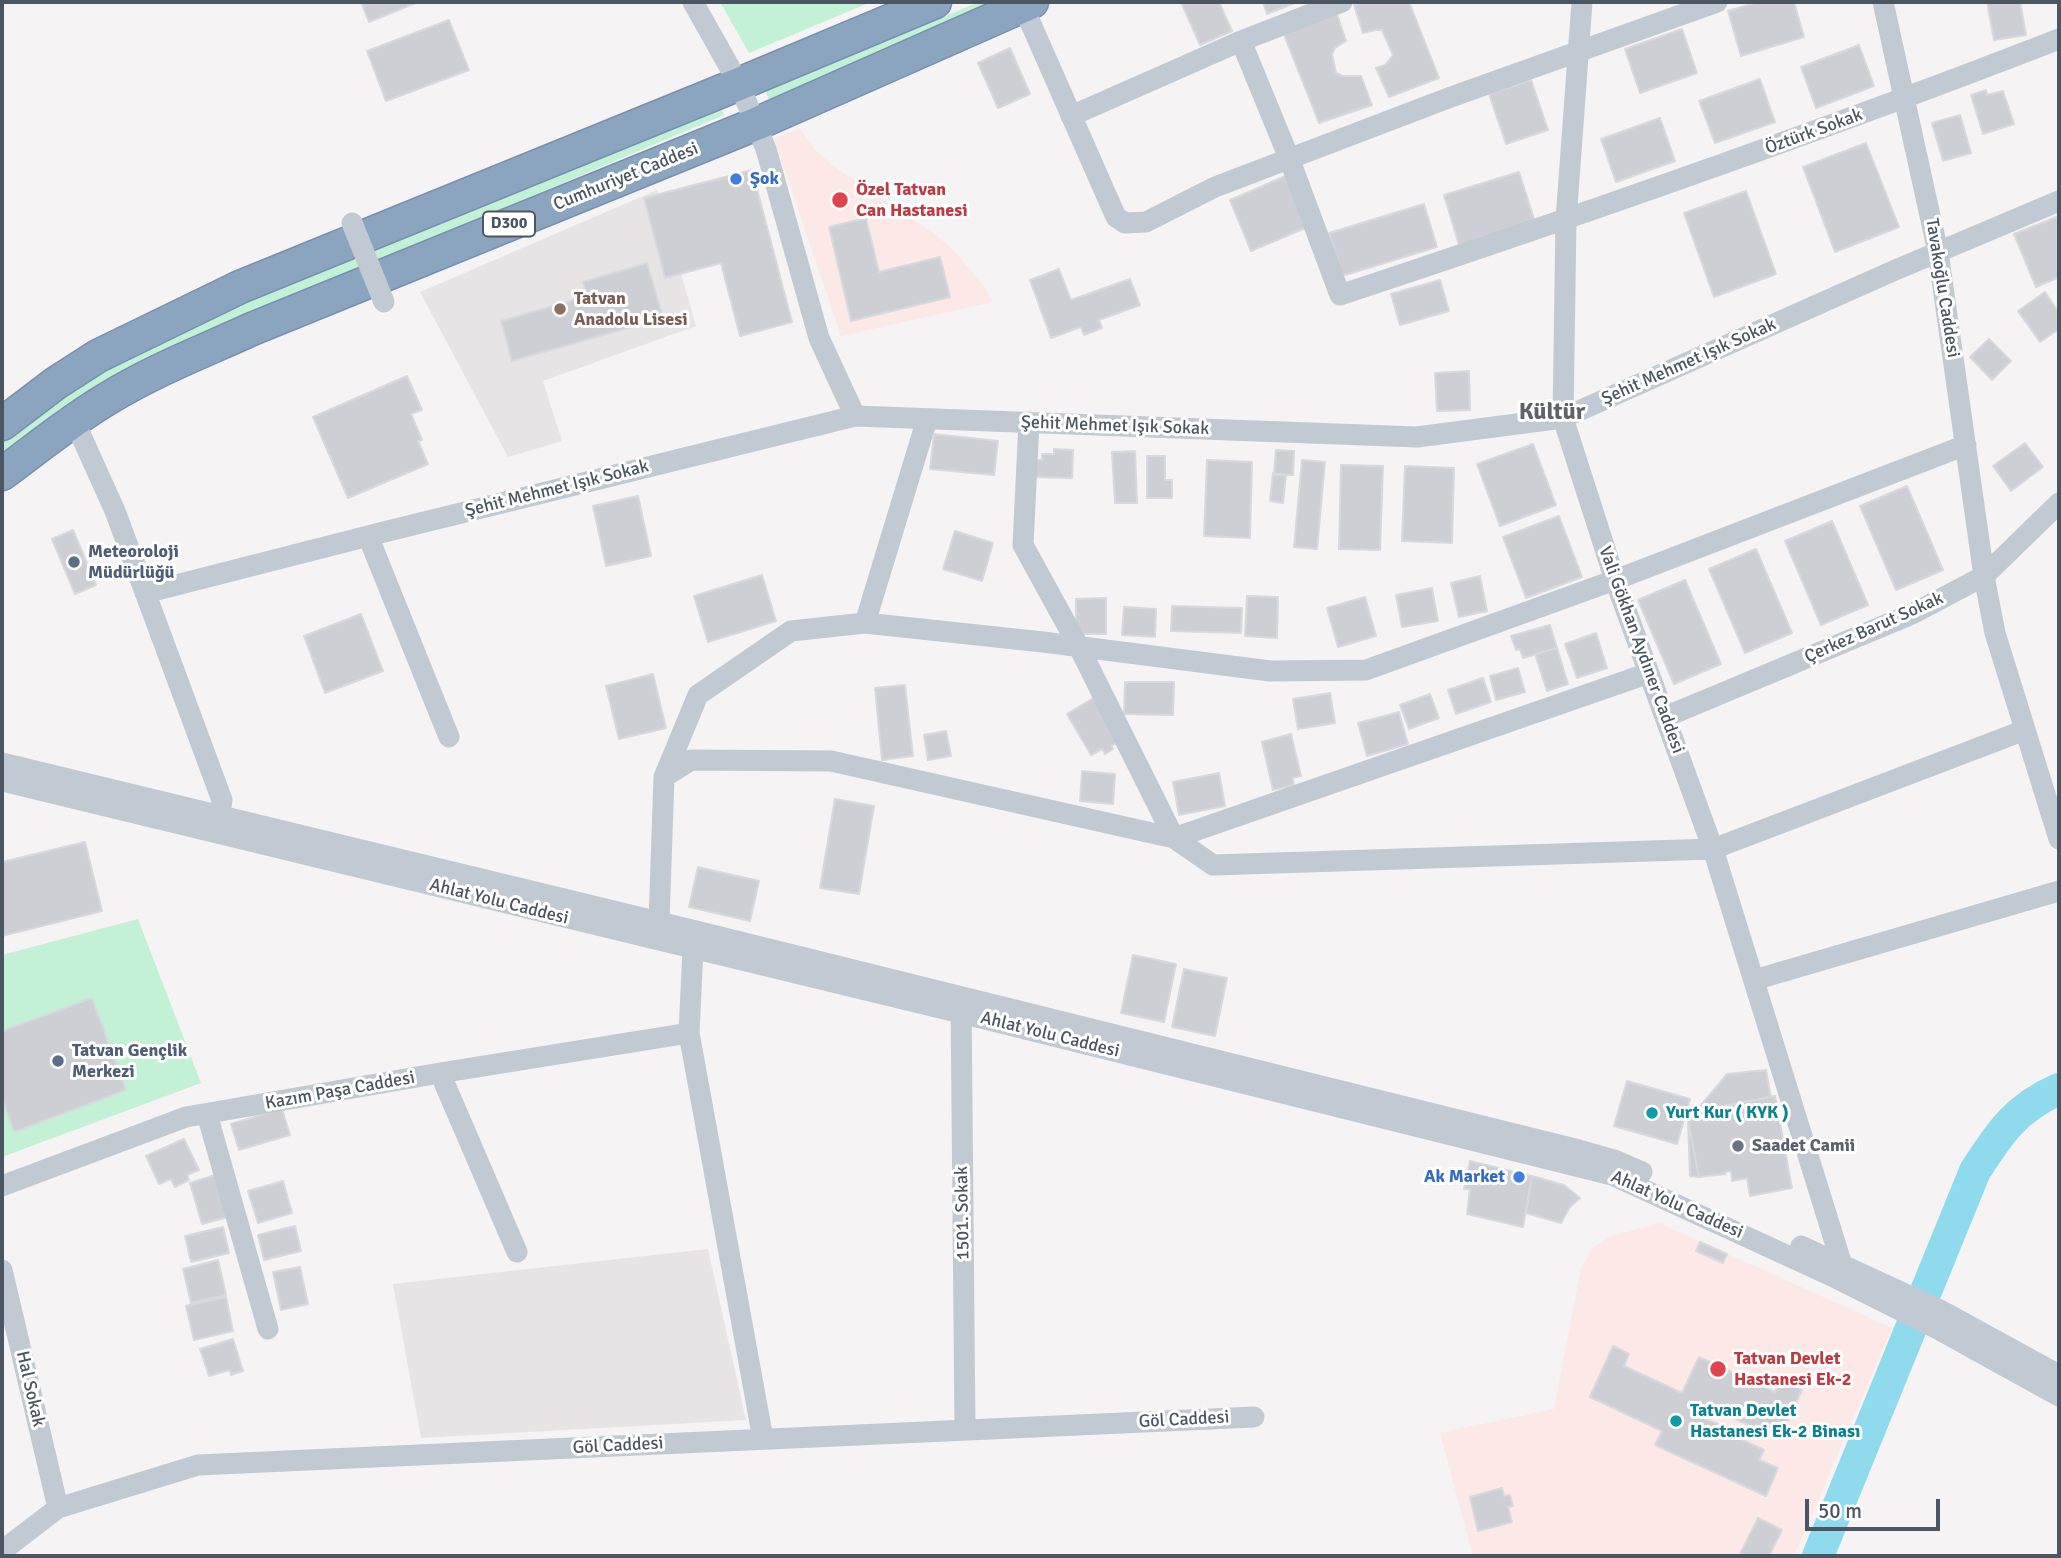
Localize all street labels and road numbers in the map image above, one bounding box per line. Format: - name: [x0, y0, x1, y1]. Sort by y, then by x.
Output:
- street label: Öztürk Sokak: [1762, 104, 1866, 160]
- street label: Cumhuriyet Caddesi: [550, 138, 702, 216]
- road number: D300: [483, 212, 535, 236]
- street label: Tavakoğlu Caddesi: [1920, 217, 1964, 359]
- street label: Şehit Mehmet Işık Sokak: [1599, 314, 1779, 410]
- street label: Şehit Mehmet Işık Sokak: [1020, 412, 1210, 440]
- street label: Şehit Mehmet Işık Sokak: [463, 456, 651, 522]
- street label: Vali Gökhan Aydıner Caddesi: [1593, 543, 1689, 757]
- street label: Çerkez Barut Sokak: [1801, 588, 1947, 668]
- street label: Ahlat Yolu Caddesi: [427, 874, 571, 930]
- street label: Ahlat Yolu Caddesi: [978, 1007, 1122, 1063]
- street label: Kazım Paşa Caddesi: [263, 1067, 417, 1115]
- street label: 1501. Sokak: [951, 1166, 975, 1260]
- street label: Ahlat Yolu Caddesi: [1608, 1166, 1746, 1244]
- street label: Hal Sokak: [11, 1349, 49, 1429]
- street label: Göl Caddesi: [1138, 1407, 1230, 1433]
- street label: Göl Caddesi: [572, 1433, 664, 1459]

